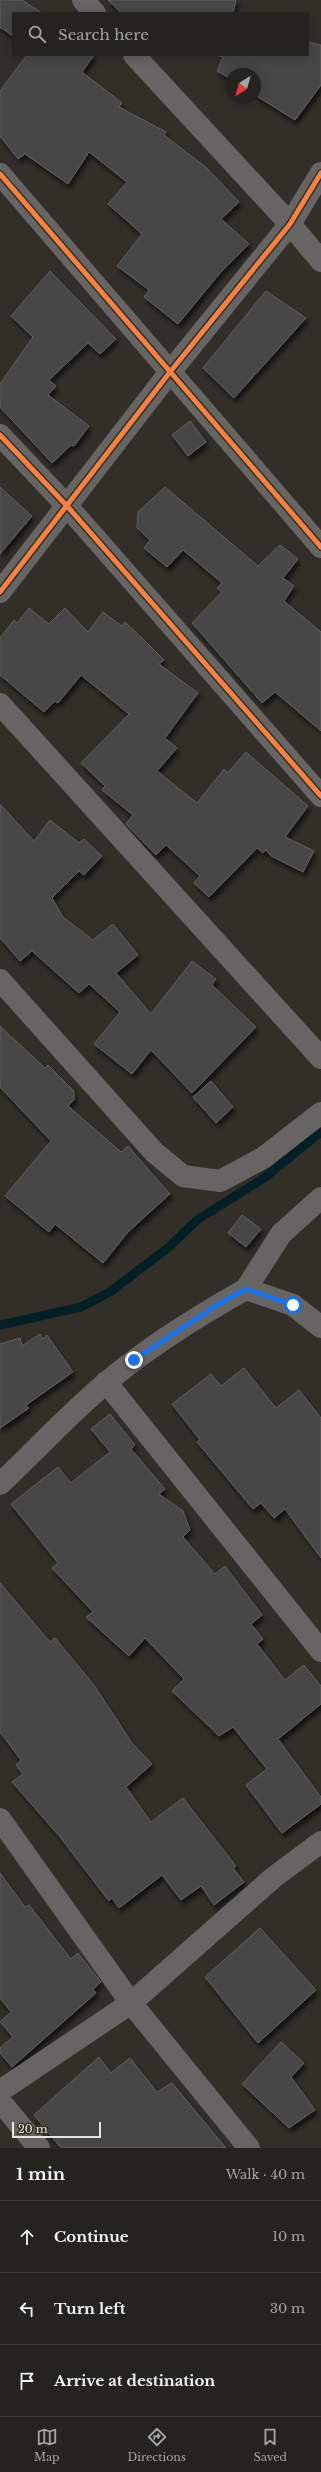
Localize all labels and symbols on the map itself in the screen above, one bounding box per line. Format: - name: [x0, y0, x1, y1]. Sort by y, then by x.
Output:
- north arrow: [225, 68, 261, 104]
- route start: [284, 1296, 302, 1314]
- route end: [125, 1351, 143, 1369]
- scale bar: [12, 2120, 101, 2139]

